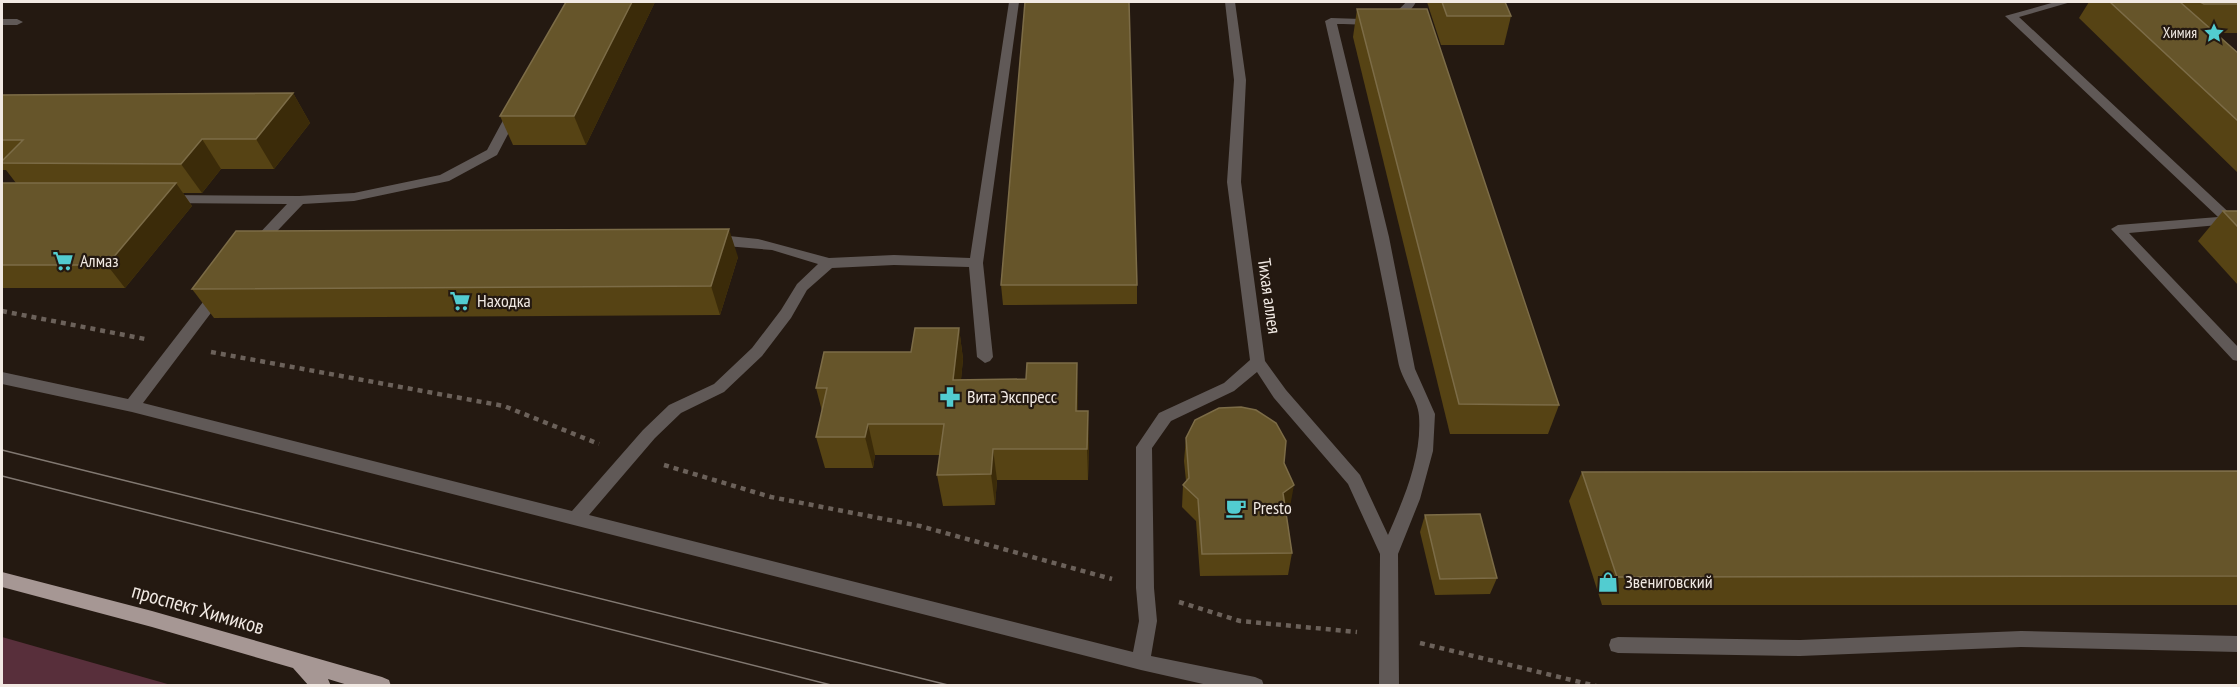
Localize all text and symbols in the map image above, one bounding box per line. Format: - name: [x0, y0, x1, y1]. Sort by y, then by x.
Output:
- place icon: Химия: [2202, 21, 2226, 45]
- place label: Химия: [2163, 23, 2197, 42]
- supermarket icon: Алмаз: [51, 249, 75, 273]
- place label: Алмаз: [80, 249, 119, 272]
- street label: Тихая аллея: [1253, 257, 1286, 335]
- supermarket icon: Находка: [448, 289, 472, 313]
- place label: Находка: [477, 289, 531, 312]
- pharmacy icon: Вита Экспресс: [938, 385, 962, 409]
- place label: Вита Экспресс: [967, 385, 1058, 408]
- cafe icon: Presto: [1224, 496, 1248, 520]
- place label: Presto: [1253, 496, 1292, 519]
- shop icon: Звениговский: [1596, 570, 1620, 594]
- place label: Звениговский: [1625, 570, 1713, 593]
- street label: проспект Химиков: [129, 577, 267, 640]

